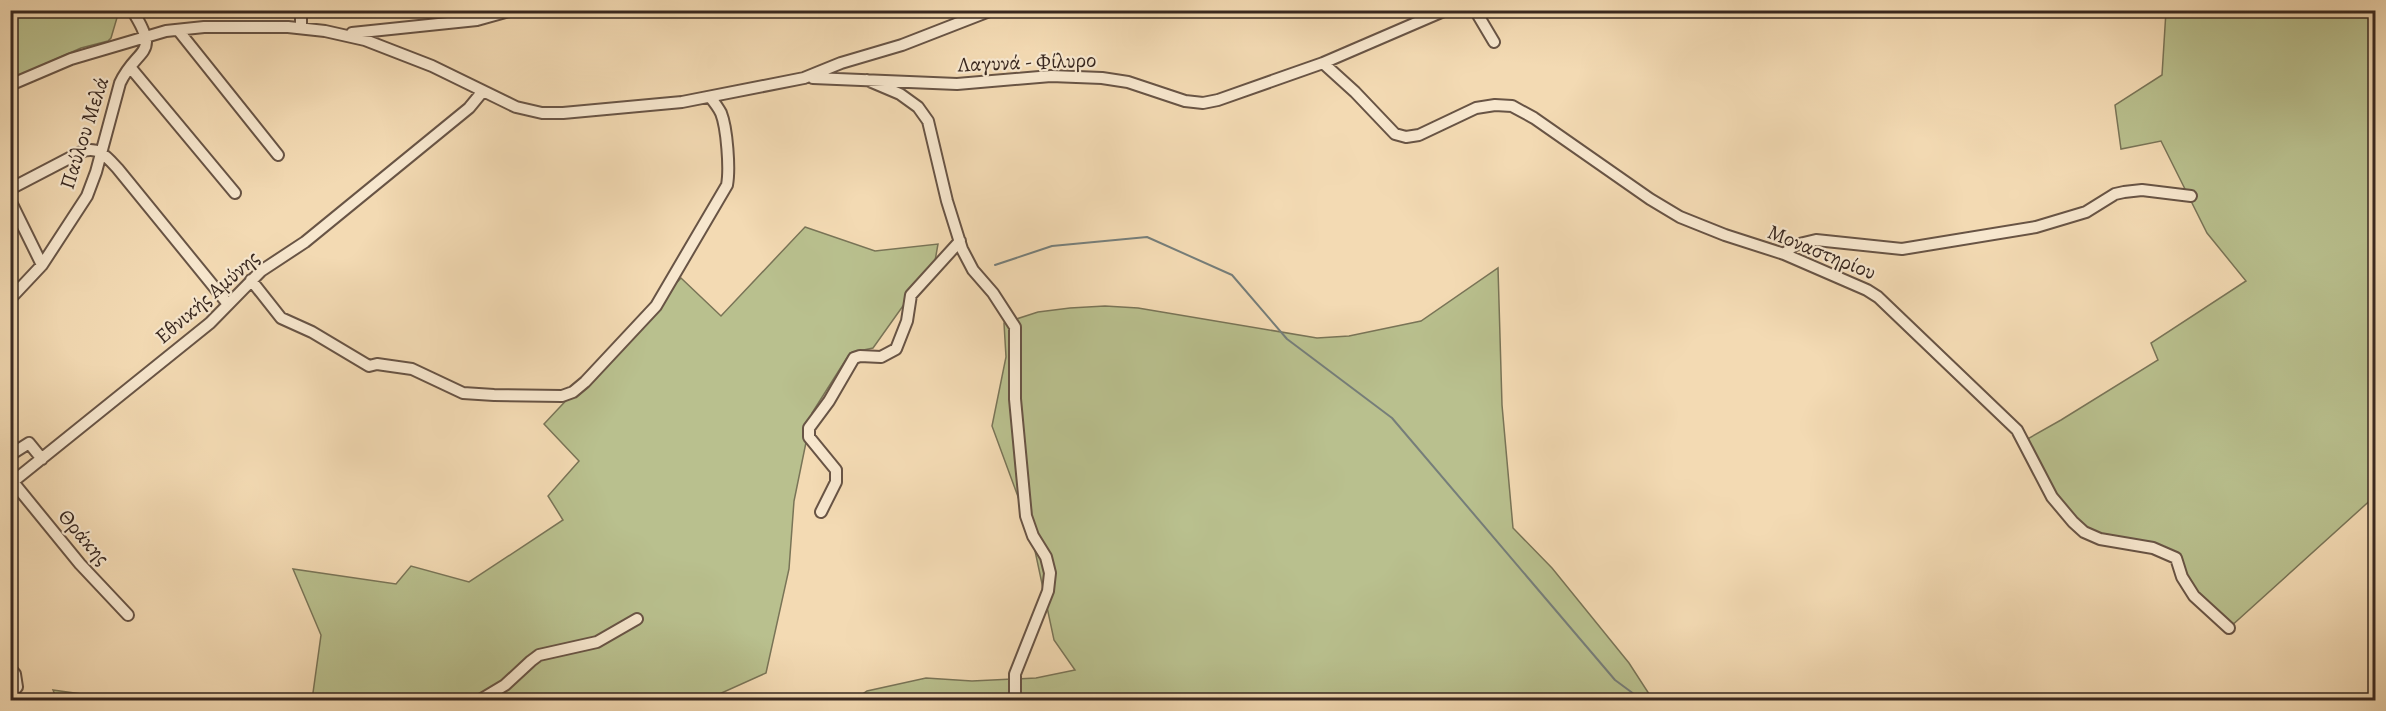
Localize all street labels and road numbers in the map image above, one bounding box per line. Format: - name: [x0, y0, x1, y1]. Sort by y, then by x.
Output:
- street label: Λαγυνά - Φίλυρο: [956, 46, 1097, 78]
- street label: Παύλου Μελά: [53, 73, 115, 193]
- street label: Μοναστηρίου: [1764, 218, 1880, 286]
- street label: Εθνικής Αμύνης: [149, 244, 265, 350]
- street label: Θράκης: [52, 503, 116, 571]

